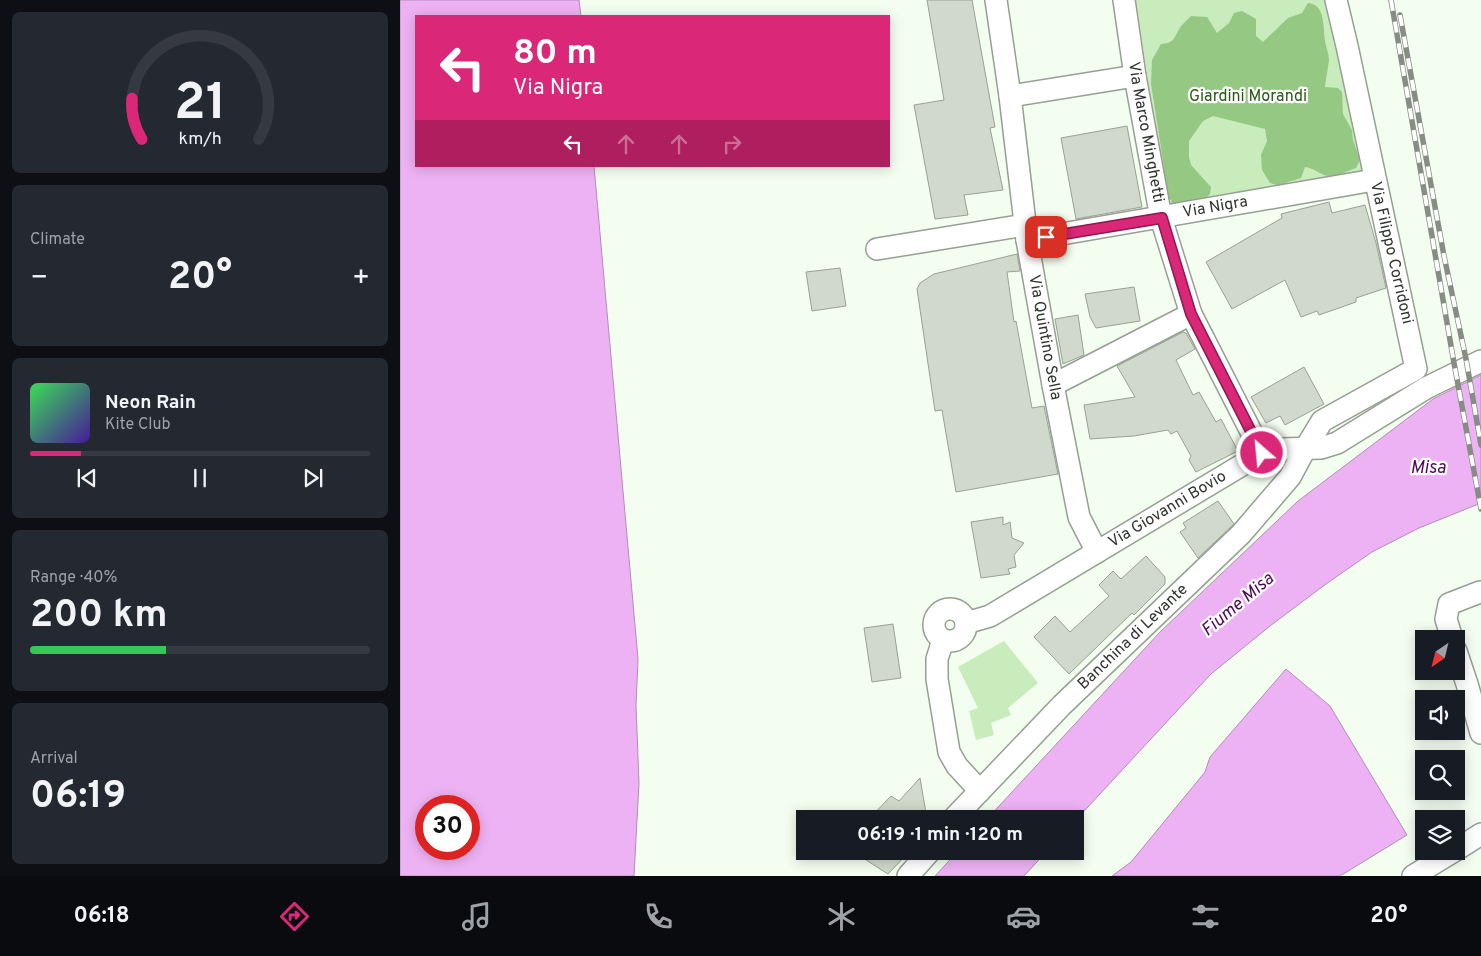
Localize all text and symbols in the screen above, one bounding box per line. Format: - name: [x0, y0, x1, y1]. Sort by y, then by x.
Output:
- text: 80 m: [513, 32, 597, 76]
- icon: left: [430, 35, 495, 100]
- street label: Via Marco Minghetti: [1123, 60, 1168, 204]
- text: 21: [174, 72, 226, 138]
- text: Via Nigra: [513, 75, 603, 102]
- park label: Giardini Morandi: [1189, 87, 1307, 107]
- text: km/h: [178, 128, 222, 151]
- icon: left: [559, 130, 587, 158]
- icon: ahead: [612, 130, 640, 158]
- icon: ahead: [665, 130, 693, 158]
- icon: right: [718, 130, 746, 158]
- street label: Via Filippo Corridoni: [1365, 180, 1417, 326]
- street label: Via Nigra: [1181, 192, 1249, 223]
- pin: [1025, 216, 1067, 258]
- icon: arrive: [1032, 223, 1060, 251]
- text: Climate: [30, 230, 85, 250]
- text: 20°: [168, 254, 232, 303]
- text: −: [30, 261, 48, 297]
- text: +: [352, 261, 370, 297]
- street label: Via Quintino Sella: [1023, 273, 1066, 402]
- text: Neon Rain: [105, 391, 196, 415]
- text: Kite Club: [105, 415, 170, 435]
- position arrow: [1235, 426, 1287, 478]
- water label: Misa: [1410, 457, 1446, 480]
- icon: previous: [73, 464, 101, 492]
- icon: pause: [186, 464, 214, 492]
- icon: next: [299, 464, 327, 492]
- street label: Via Giovanni Bovio: [1105, 467, 1230, 553]
- text: Range · 40%: [30, 568, 118, 588]
- water label: Fiume Misa: [1197, 568, 1280, 642]
- street label: Banchina di Levante: [1074, 580, 1192, 694]
- text: 200 km: [30, 592, 167, 641]
- north arrow: [1415, 630, 1465, 680]
- map controls: [1415, 630, 1465, 860]
- button: sound: [1415, 690, 1465, 740]
- text: Arrival: [30, 749, 78, 769]
- button: search: [1415, 750, 1465, 800]
- text: 06:19: [30, 773, 126, 822]
- speed limit sign: 30: [415, 795, 480, 860]
- button: layers: [1415, 810, 1465, 860]
- text: 06:19 · 1 min · 120 m: [857, 823, 1023, 847]
- icon: directions: [277, 899, 312, 934]
- icon: music: [459, 899, 494, 934]
- icon: phone: [641, 899, 676, 934]
- icon: climate: [824, 899, 859, 934]
- icon: car: [1006, 899, 1041, 934]
- icon: filters: [1188, 899, 1223, 934]
- text: 06:18: [74, 903, 130, 930]
- text: 20°: [1370, 903, 1407, 930]

